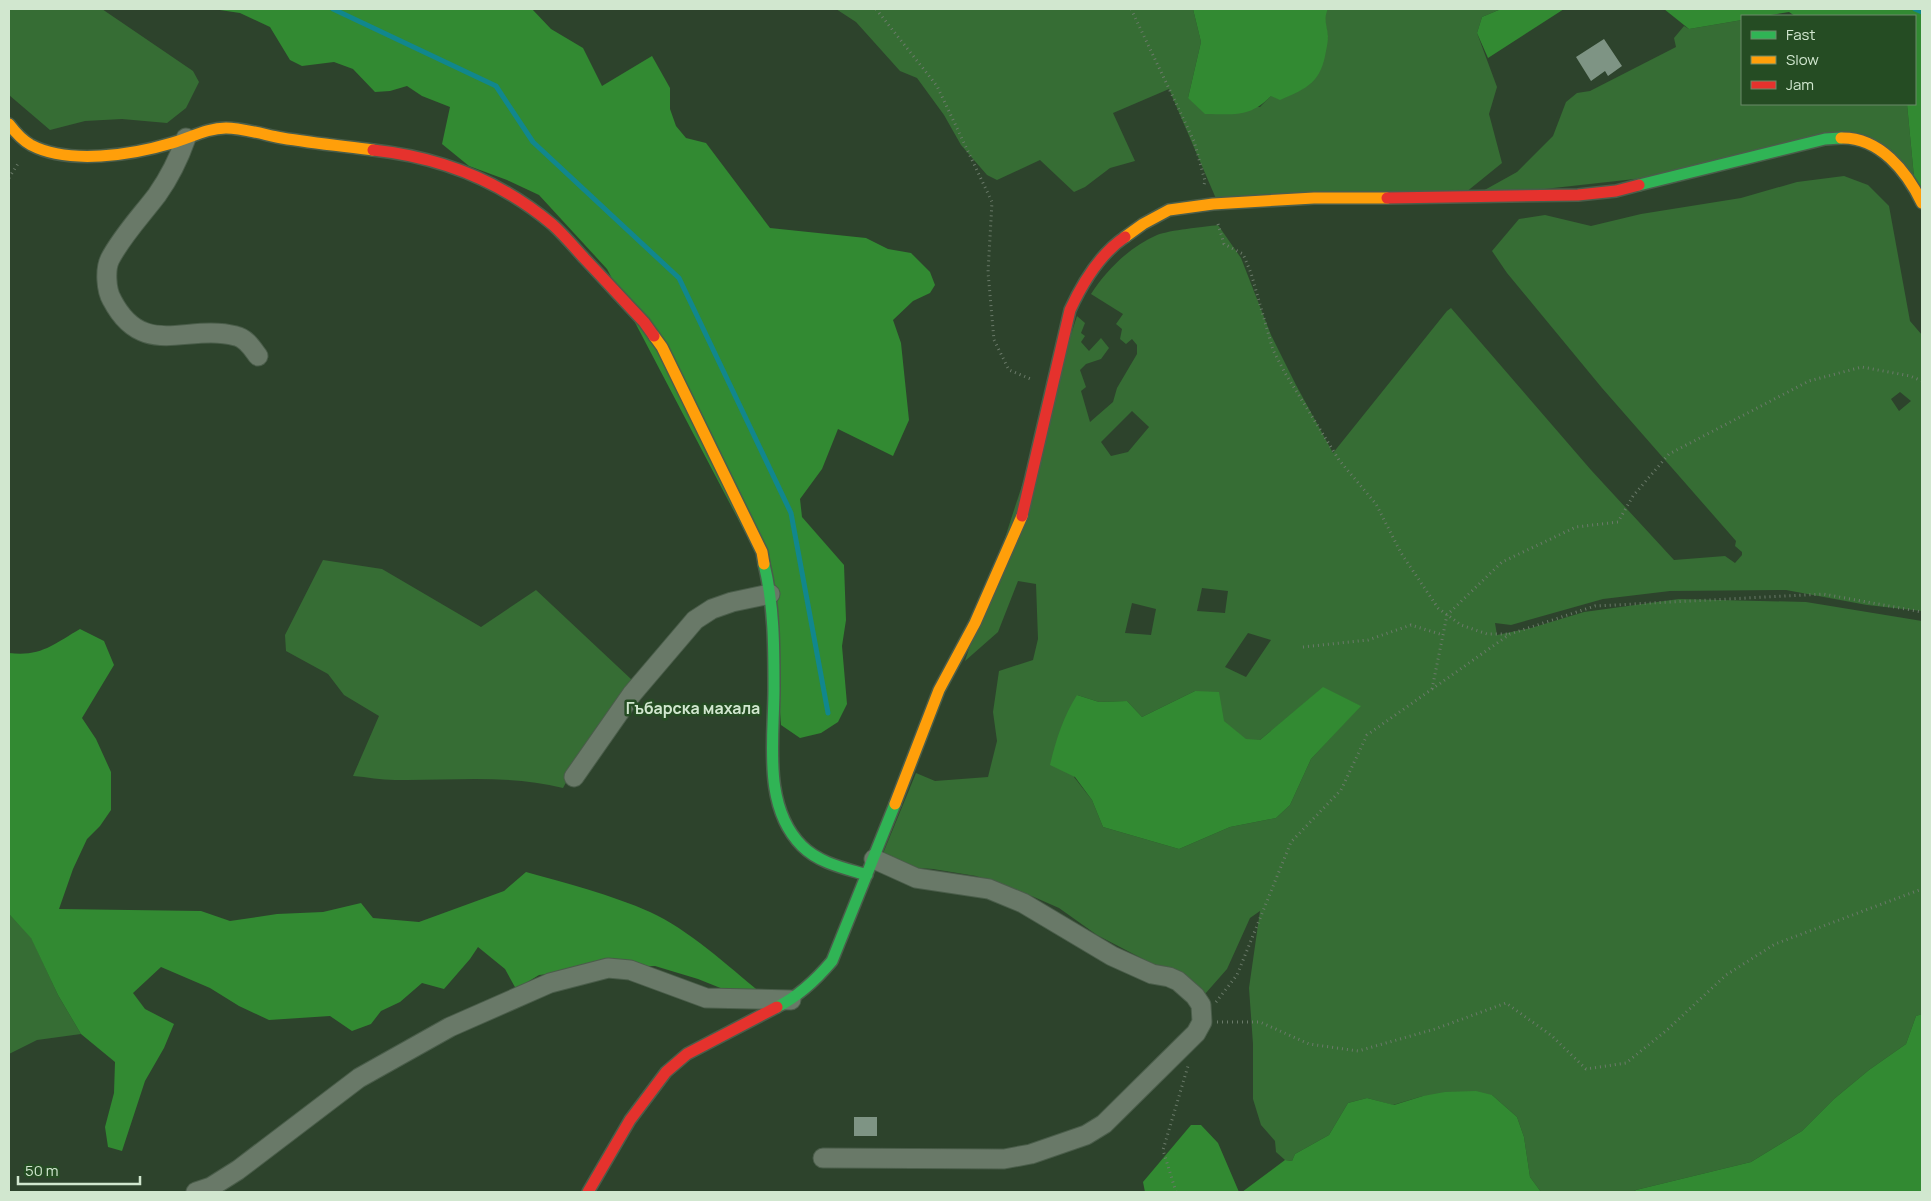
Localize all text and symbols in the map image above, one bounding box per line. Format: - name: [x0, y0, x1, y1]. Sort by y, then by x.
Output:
- legend: [1741, 15, 1916, 105]
- text: Fast: [1786, 24, 1815, 45]
- text: Slow: [1786, 49, 1819, 70]
- text: Jam: [1786, 74, 1814, 95]
- district label: Гъбарска махала: [626, 697, 760, 719]
- scale bar: [18, 1154, 140, 1186]
- text: 50 m: [25, 1160, 59, 1181]

